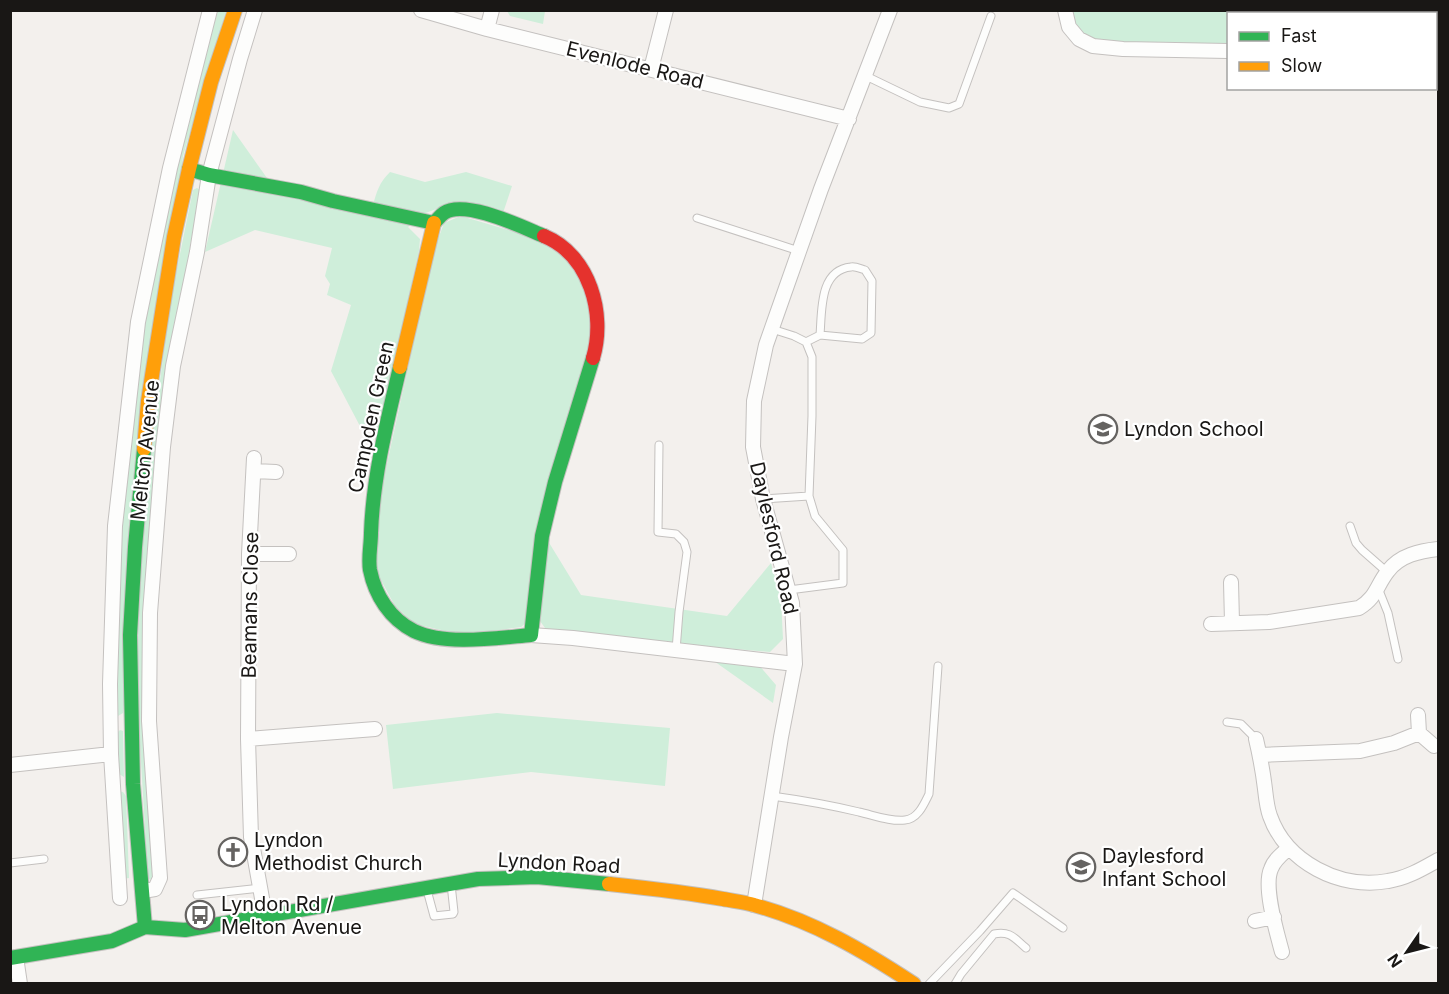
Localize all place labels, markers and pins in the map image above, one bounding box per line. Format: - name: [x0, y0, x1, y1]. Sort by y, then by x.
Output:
- school or university icon: Lyndon School: [1087, 413, 1119, 445]
- place label: Lyndon School: [1124, 417, 1264, 441]
- place label: Lyndon Methodist Church: [254, 828, 423, 875]
- church icon: Lyndon Methodist Church: [217, 836, 249, 868]
- place label: Daylesford Infant School: [1102, 844, 1226, 891]
- school or university icon: Daylesford Infant School: [1065, 851, 1097, 883]
- place label: Lyndon Rd / Melton Avenue: [221, 892, 362, 939]
- bus stop icon: Lyndon Rd / Melton Avenue: [184, 899, 216, 931]

